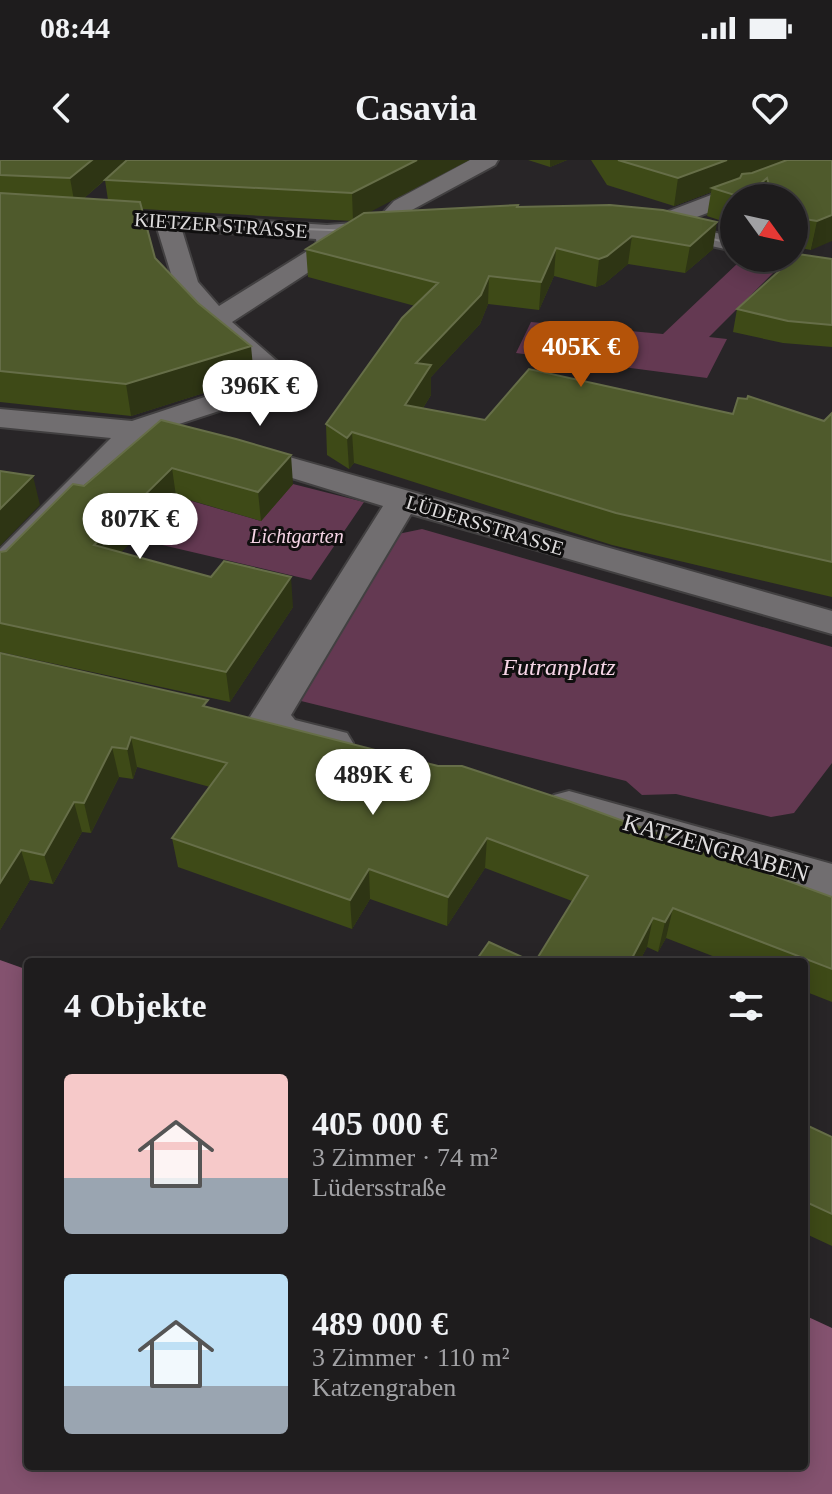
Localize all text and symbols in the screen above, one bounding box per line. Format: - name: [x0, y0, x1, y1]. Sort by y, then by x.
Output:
- text: 08:44: [40, 11, 110, 44]
- icon: back: [40, 86, 84, 130]
- icon: heart: [748, 86, 792, 130]
- text: Casavia: [355, 88, 477, 128]
- north arrow: [720, 184, 808, 272]
- map controls: [720, 184, 808, 272]
- street label: KIETZER STRASSE: [133, 208, 309, 242]
- pin: 405K €: [516, 321, 646, 389]
- text: 405K €: [542, 332, 620, 361]
- pin: 396K €: [195, 360, 325, 428]
- text: 396K €: [221, 371, 299, 400]
- street label: LÜDERSSTRASSE: [404, 491, 566, 559]
- pin: 807K €: [75, 493, 205, 561]
- text: 807K €: [101, 504, 179, 533]
- park label: Lichtgarten: [249, 525, 344, 548]
- park label: Futranplatz: [501, 654, 616, 680]
- pin: 489K €: [308, 749, 438, 817]
- text: 489K €: [334, 760, 412, 789]
- street label: KATZENGRABEN: [620, 809, 812, 887]
- icon: filters: [724, 984, 768, 1028]
- text: 4 Objekte: [64, 987, 207, 1024]
- text: 405 000 €: [312, 1105, 448, 1142]
- icon: home: [128, 1106, 224, 1202]
- text: 3 Zimmer · 74 m²: [312, 1143, 497, 1172]
- text: Lüdersstraße: [312, 1173, 446, 1202]
- text: 489 000 €: [312, 1305, 448, 1342]
- icon: home: [128, 1306, 224, 1402]
- text: 3 Zimmer · 110 m²: [312, 1343, 509, 1372]
- text: Katzengraben: [312, 1373, 456, 1402]

